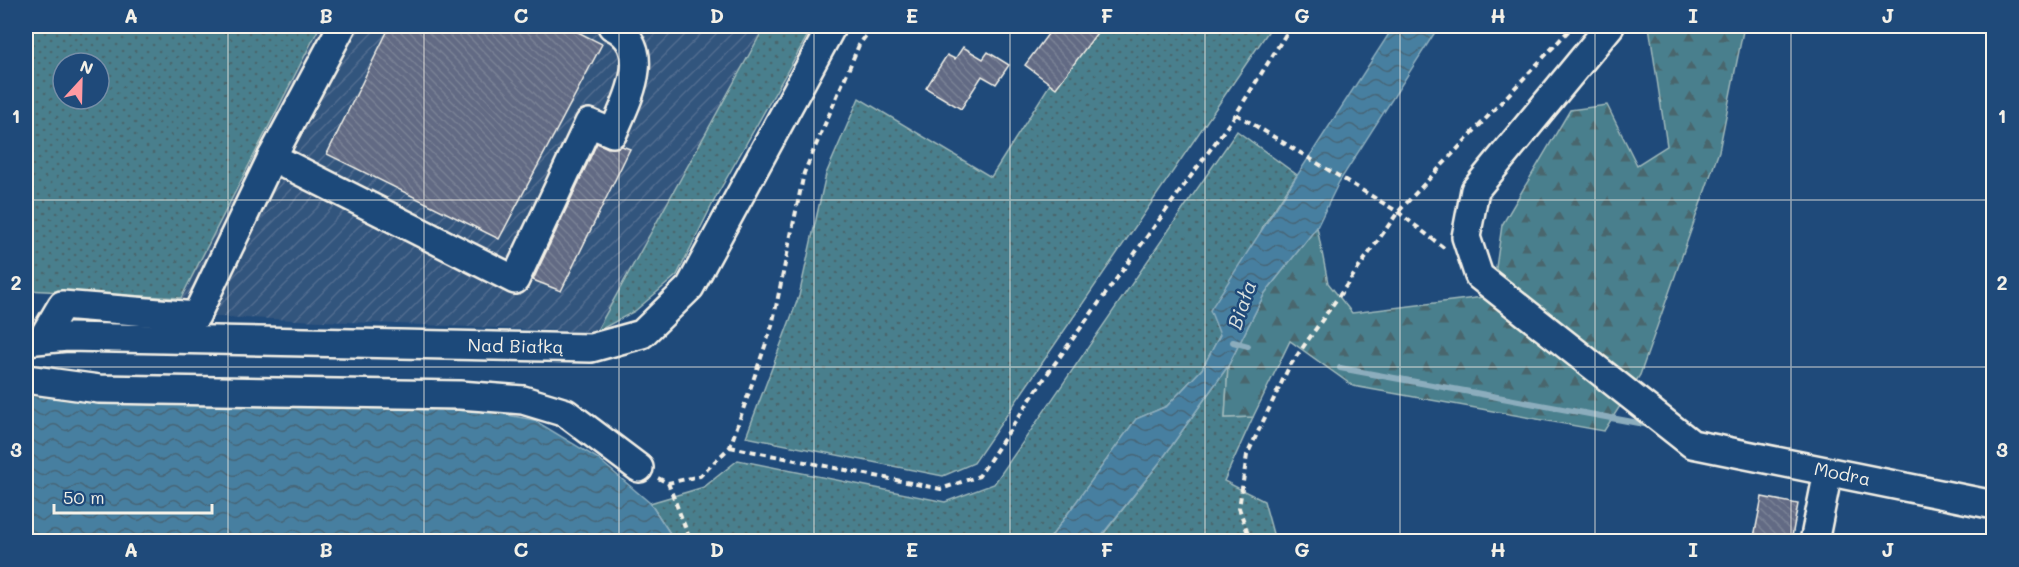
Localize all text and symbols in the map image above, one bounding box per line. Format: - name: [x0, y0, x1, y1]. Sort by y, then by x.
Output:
- text: A: [124, 2, 138, 28]
- text: B: [319, 2, 333, 28]
- text: C: [514, 2, 529, 28]
- text: D: [710, 2, 724, 28]
- text: E: [906, 2, 918, 28]
- text: F: [1101, 2, 1114, 28]
- text: G: [1294, 2, 1310, 28]
- text: H: [1490, 2, 1506, 28]
- text: I: [1688, 2, 1698, 28]
- text: J: [1881, 2, 1895, 28]
- north arrow: [51, 51, 111, 111]
- text: N: [77, 55, 96, 79]
- text: 1: [12, 102, 20, 128]
- text: 1: [1998, 102, 2006, 128]
- text: 2: [10, 269, 22, 295]
- text: 2: [1996, 269, 2008, 295]
- water label: Biała: [1221, 277, 1261, 332]
- street label: Nad Białką: [467, 332, 564, 358]
- text: 3: [10, 436, 22, 462]
- text: 3: [1996, 436, 2008, 462]
- street label: Modra: [1812, 456, 1873, 491]
- scale bar: [54, 477, 212, 515]
- text: 50 m: [63, 485, 105, 509]
- text: A: [124, 536, 138, 562]
- text: B: [319, 536, 333, 562]
- text: C: [514, 536, 529, 562]
- text: D: [710, 536, 724, 562]
- text: E: [906, 536, 918, 562]
- text: F: [1101, 536, 1114, 562]
- text: G: [1294, 536, 1310, 562]
- text: H: [1490, 536, 1506, 562]
- text: I: [1688, 536, 1698, 562]
- text: J: [1881, 536, 1895, 562]

